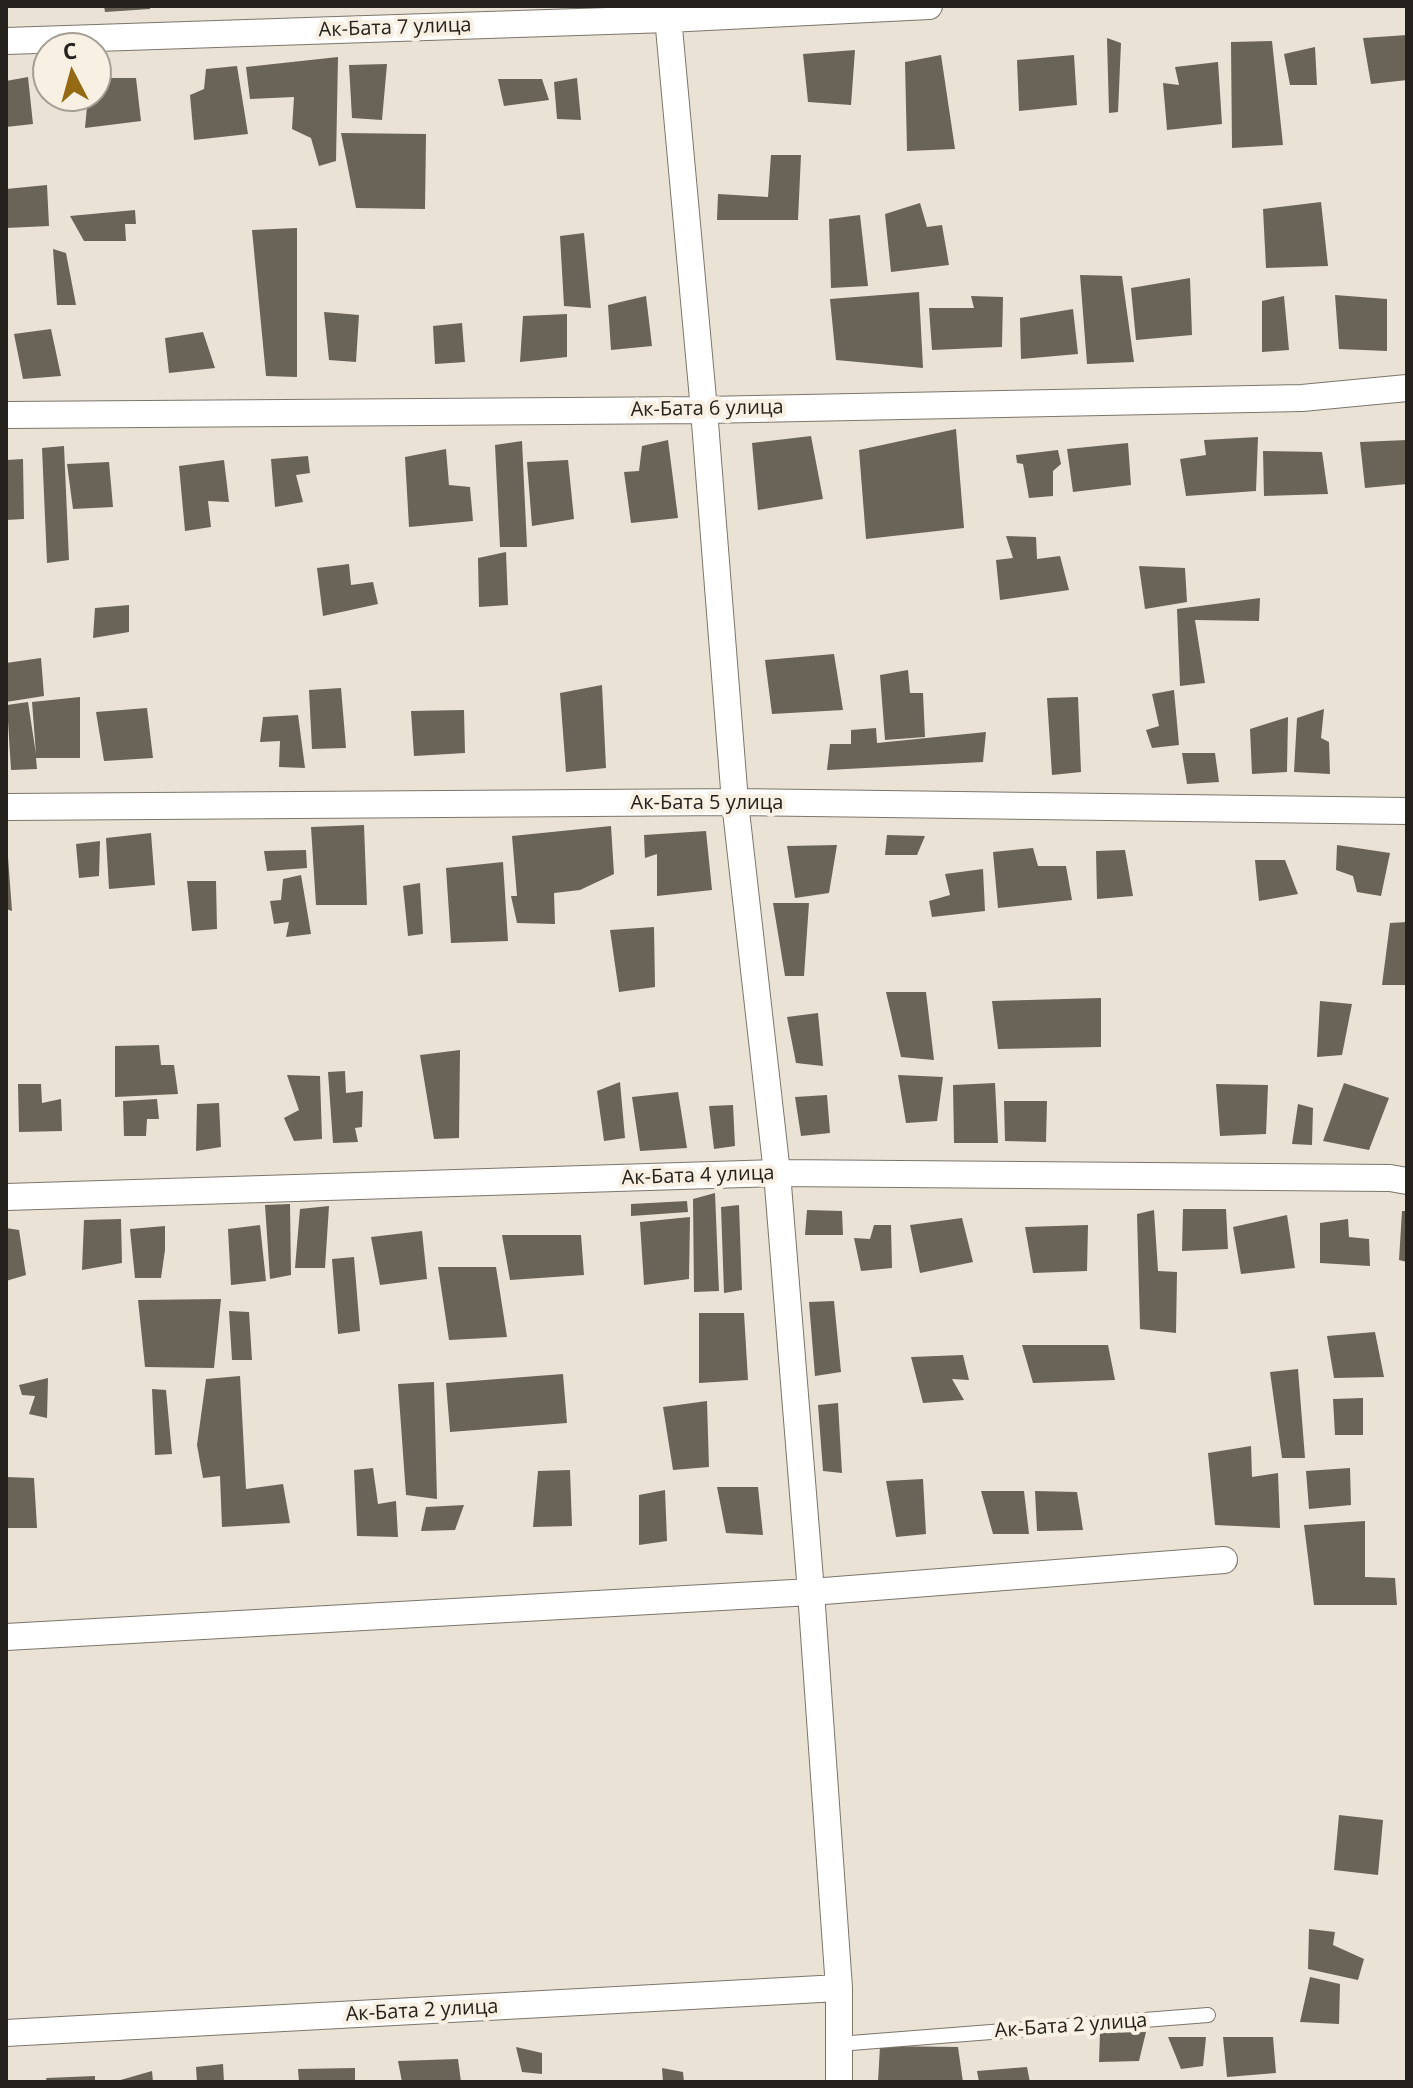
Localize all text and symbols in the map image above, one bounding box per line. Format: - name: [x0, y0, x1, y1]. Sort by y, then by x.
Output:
- street label: Ак-Бата 7 улица: [318, 13, 472, 43]
- north arrow: [32, 32, 112, 112]
- text: С: [61, 34, 78, 66]
- street label: Ак-Бата 6 улица: [630, 396, 784, 422]
- street label: Ак-Бата 5 улица: [631, 791, 783, 815]
- street label: Ак-Бата 4 улица: [621, 1161, 775, 1191]
- street label: Ак-Бата 2 улица: [345, 1995, 499, 2027]
- street label: Ак-Бата 2 улица: [994, 2009, 1148, 2043]

